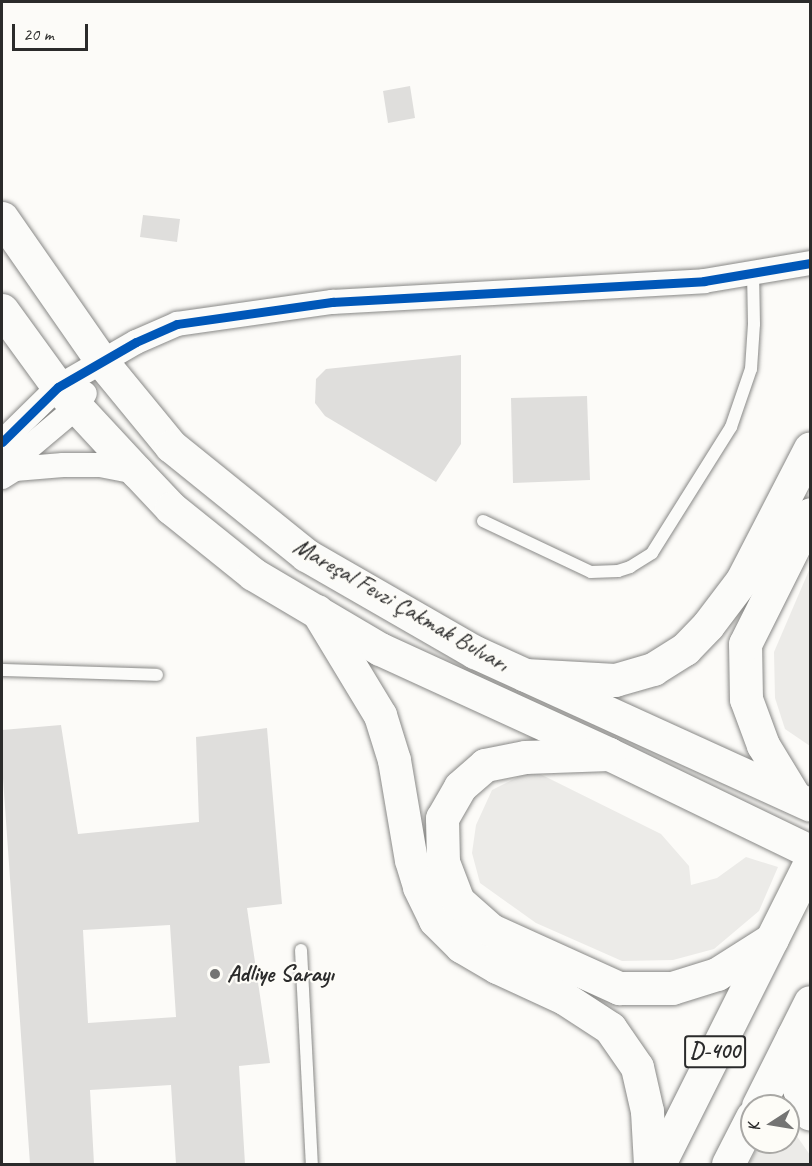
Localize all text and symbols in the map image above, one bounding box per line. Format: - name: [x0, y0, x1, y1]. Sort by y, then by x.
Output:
- scale bar: [15, 12, 92, 50]
- text: 20 m: [23, 23, 54, 45]
- street label: Mareşal Fevzi Çakmak Bulvarı: [289, 532, 513, 678]
- place label: Adliye Sarayı: [227, 960, 333, 988]
- marker: Adliye Sarayı: [208, 967, 222, 981]
- road number: D-400: [684, 1033, 746, 1071]
- north arrow: [740, 1094, 800, 1154]
- text: K: [744, 1121, 765, 1133]

